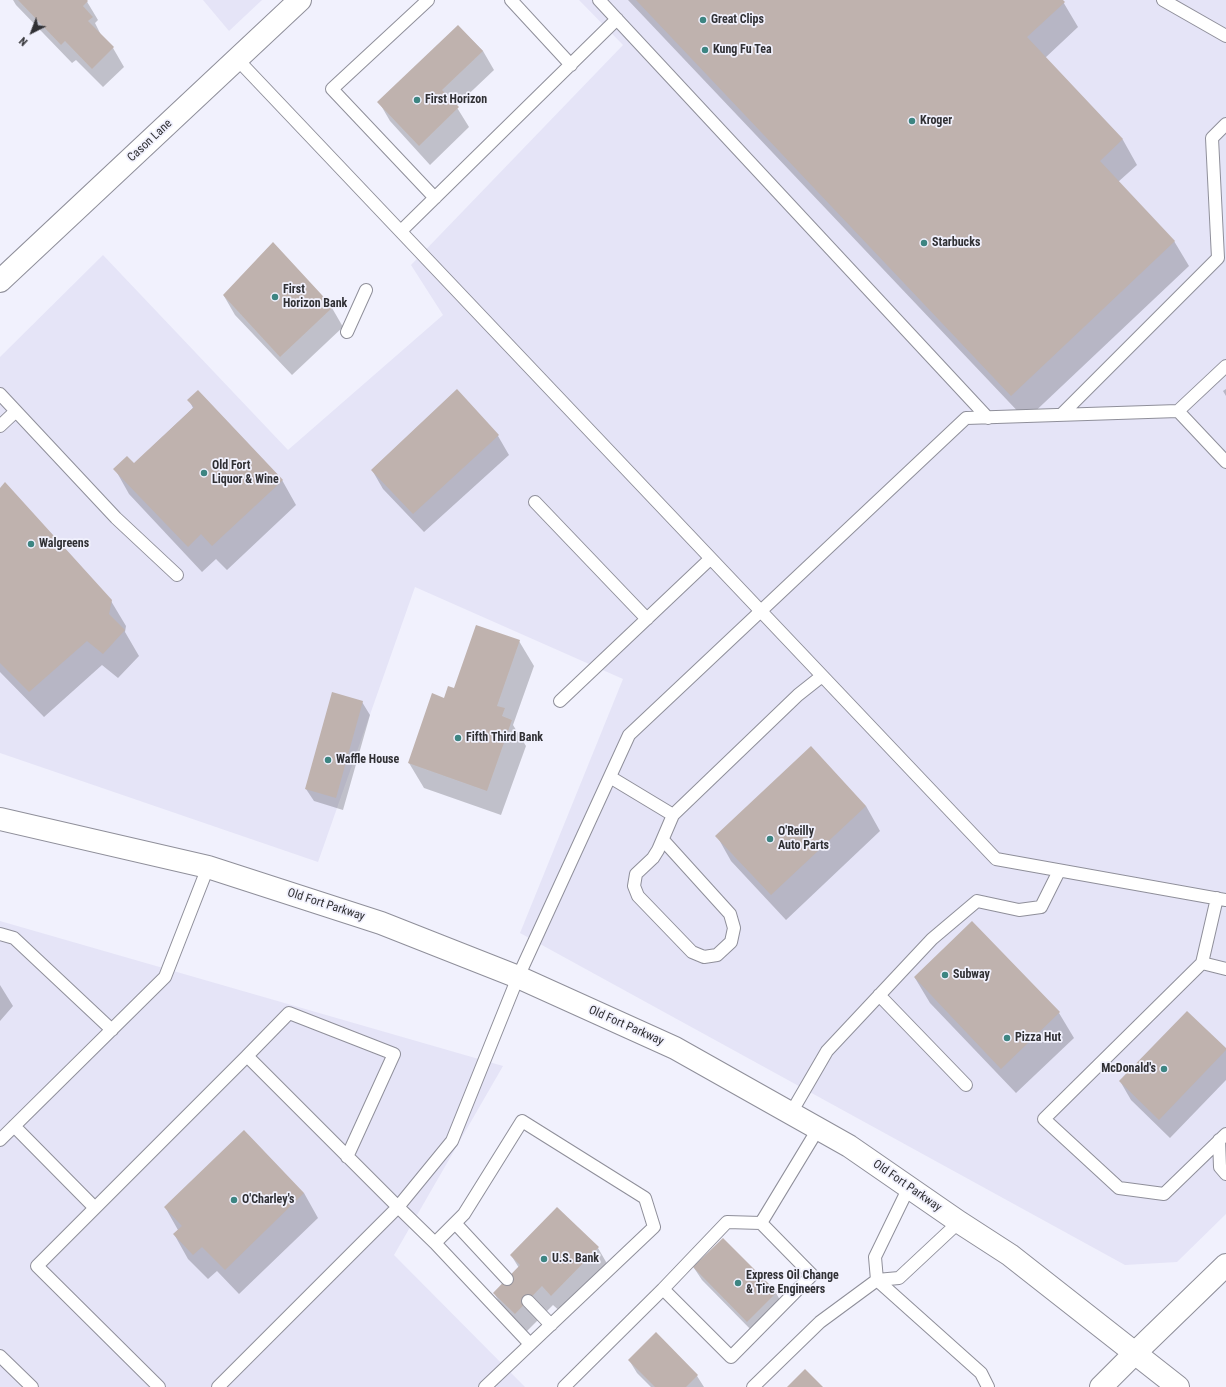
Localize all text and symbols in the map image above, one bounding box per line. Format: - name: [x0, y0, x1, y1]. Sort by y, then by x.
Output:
- north arrow: [12, 12, 52, 52]
- place label: Great Clips: [711, 13, 764, 27]
- marker: Great Clips: [698, 15, 708, 25]
- text: N: [17, 34, 30, 48]
- place label: Kung Fu Tea: [713, 43, 772, 57]
- marker: Kung Fu Tea: [700, 45, 710, 55]
- place label: First Horizon: [425, 93, 487, 107]
- marker: First Horizon: [412, 95, 422, 105]
- place label: Kroger: [920, 114, 952, 128]
- marker: Kroger: [907, 116, 917, 126]
- street label: Cason Lane: [125, 117, 175, 165]
- place label: Starbucks: [932, 236, 980, 250]
- marker: Starbucks: [919, 238, 929, 248]
- place label: First Horizon Bank: [283, 283, 347, 311]
- marker: First Horizon Bank: [270, 292, 280, 302]
- place label: Old Fort Liquor & Wine: [212, 459, 279, 487]
- marker: Old Fort Liquor & Wine: [199, 468, 209, 478]
- place label: Walgreens: [39, 537, 89, 551]
- marker: Walgreens: [26, 539, 36, 549]
- place label: Fifth Third Bank: [466, 731, 543, 745]
- marker: Fifth Third Bank: [453, 733, 463, 743]
- place label: Waffle House: [336, 753, 399, 767]
- marker: Waffle House: [323, 755, 333, 765]
- place label: O'Reilly Auto Parts: [778, 825, 829, 853]
- marker: O'Reilly Auto Parts: [765, 834, 775, 844]
- street label: Old Fort Parkway: [286, 886, 366, 924]
- place label: Subway: [953, 968, 990, 982]
- marker: Subway: [940, 970, 950, 980]
- street label: Old Fort Parkway: [586, 1003, 666, 1049]
- place label: Pizza Hut: [1015, 1031, 1061, 1045]
- marker: Pizza Hut: [1002, 1033, 1012, 1043]
- place label: McDonald's: [1101, 1062, 1156, 1076]
- marker: McDonald's: [1159, 1064, 1169, 1074]
- street label: Old Fort Parkway: [870, 1157, 944, 1215]
- place label: O'Charley's: [242, 1193, 295, 1207]
- marker: O'Charley's: [229, 1195, 239, 1205]
- place label: U.S. Bank: [552, 1252, 599, 1266]
- marker: U.S. Bank: [539, 1254, 549, 1264]
- place label: Express Oil Change & Tire Engineers: [746, 1269, 839, 1297]
- marker: Express Oil Change & Tire Engineers: [733, 1278, 743, 1288]

